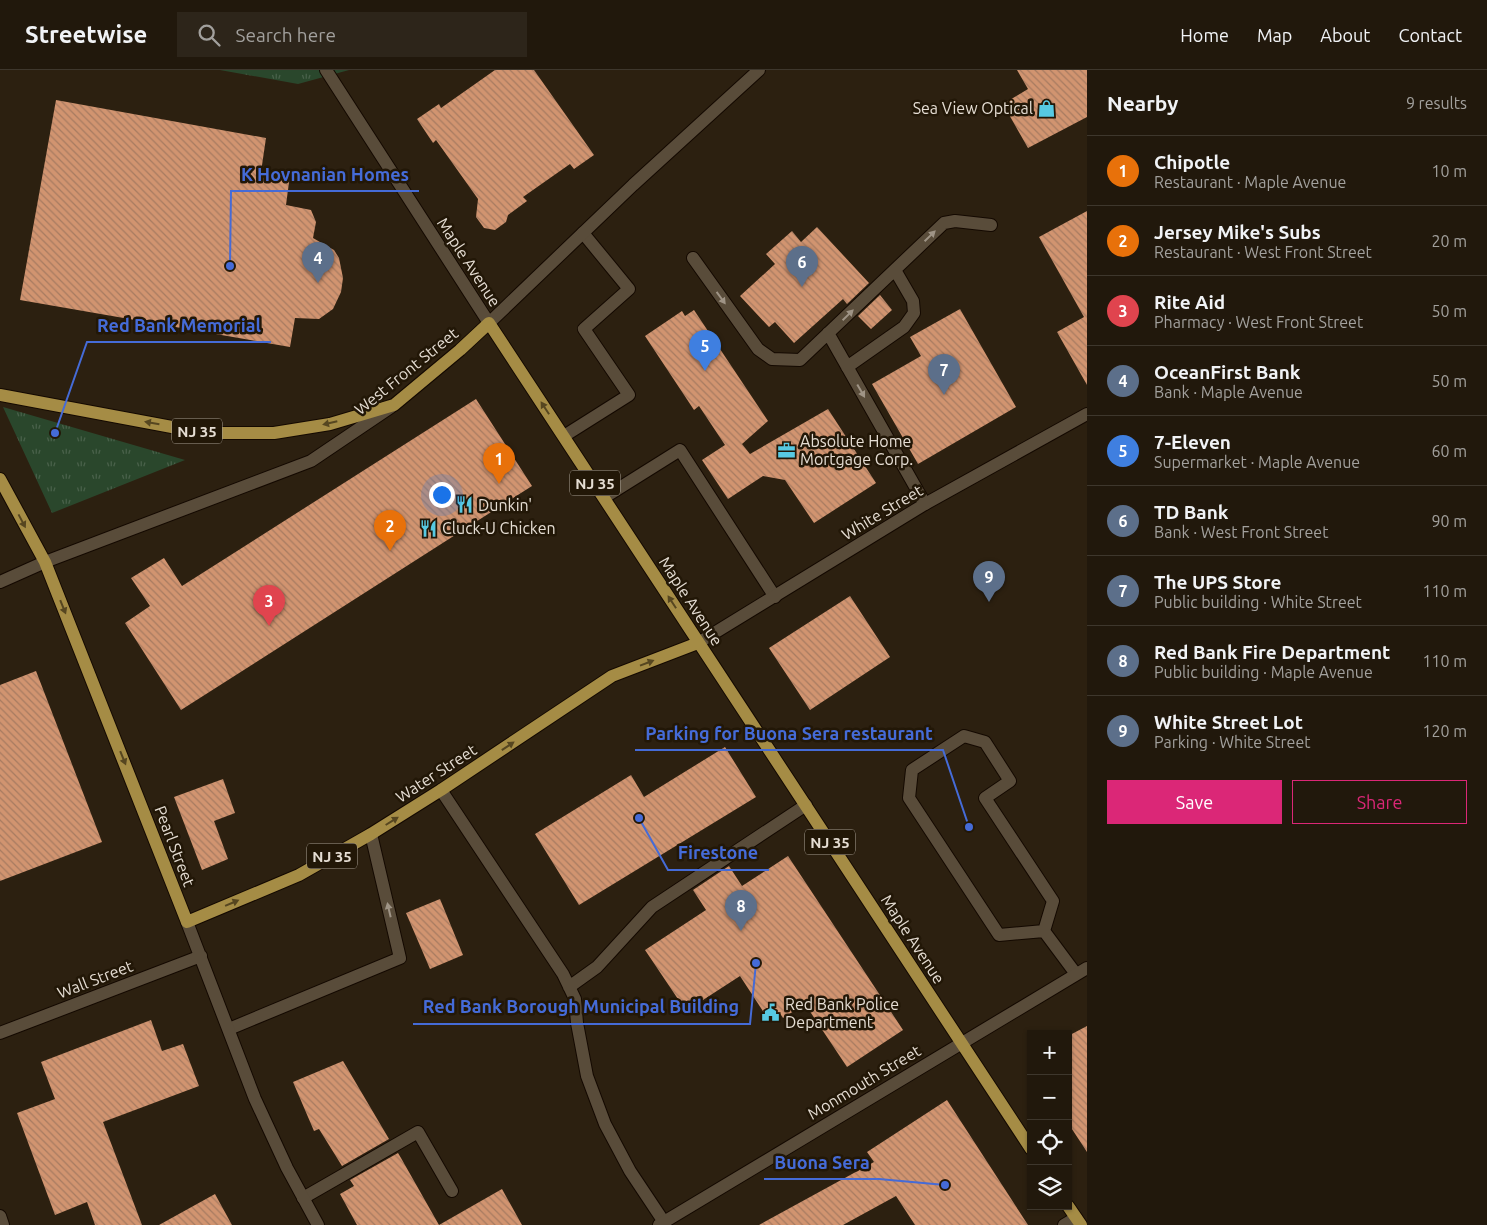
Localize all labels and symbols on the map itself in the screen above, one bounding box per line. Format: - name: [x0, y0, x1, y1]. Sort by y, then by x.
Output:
- shop icon: Sea View Optical: [1037, 98, 1057, 118]
- place label: Sea View Optical: [913, 99, 1033, 117]
- callout: K Hovnanian Homes: [231, 158, 419, 191]
- text: K Hovnanian Homes: [241, 164, 409, 184]
- street label: Maple Avenue: [434, 214, 504, 310]
- one-way arrow: [923, 230, 935, 242]
- pin: 4: [302, 242, 334, 283]
- pin: 6: [786, 246, 818, 287]
- one-way arrow: [716, 291, 726, 305]
- callout: Red Bank Memorial: [87, 309, 271, 342]
- one-way arrow: [841, 309, 853, 321]
- text: Red Bank Memorial: [97, 315, 261, 335]
- street label: West Front Street: [351, 323, 462, 418]
- pin: 5: [689, 330, 721, 371]
- pin: 7: [928, 354, 960, 395]
- one-way arrow: [857, 384, 865, 398]
- one-way arrow: [540, 401, 550, 414]
- road number: NJ 35: [172, 418, 222, 444]
- one-way arrow: [143, 419, 159, 427]
- one-way arrow: [322, 419, 337, 427]
- place label: Absolute Home Mortgage Corp.: [800, 432, 913, 468]
- office icon: Absolute Home Mortgage Corp.: [776, 440, 796, 460]
- pin: 1: [483, 443, 515, 484]
- road number: NJ 35: [570, 470, 620, 496]
- street label: White Street: [838, 480, 926, 543]
- your location: [429, 482, 455, 508]
- restaurant icon: Dunkin': [454, 495, 474, 515]
- place label: Dunkin': [478, 496, 532, 514]
- pin: 2: [374, 510, 406, 551]
- one-way arrow: [18, 513, 26, 528]
- restaurant icon: Cluck-U Chicken: [418, 518, 438, 538]
- place label: Cluck-U Chicken: [442, 519, 556, 537]
- street label: Maple Avenue: [656, 553, 726, 649]
- pin: 9: [973, 561, 1005, 602]
- pin: 3: [253, 585, 285, 626]
- one-way arrow: [667, 596, 677, 609]
- one-way arrow: [59, 600, 67, 615]
- one-way arrow: [640, 659, 655, 667]
- callout: Parking for Buona Sera restaurant: [635, 717, 943, 750]
- text: Parking for Buona Sera restaurant: [645, 723, 933, 743]
- street label: Water Street: [392, 740, 480, 806]
- one-way arrow: [501, 741, 515, 751]
- one-way arrow: [119, 751, 127, 765]
- street label: Pearl Street: [151, 803, 199, 890]
- one-way arrow: [385, 817, 398, 826]
- road number: NJ 35: [805, 830, 855, 854]
- callout: Firestone: [668, 837, 769, 870]
- text: Firestone: [678, 842, 758, 862]
- road number: NJ 35: [307, 844, 357, 868]
- pin: 8: [725, 890, 757, 931]
- street label: Maple Avenue: [878, 891, 948, 987]
- one-way arrow: [225, 898, 239, 906]
- one-way arrow: [385, 903, 393, 918]
- street label: Wall Street: [55, 956, 136, 1002]
- callout: Red Bank Borough Municipal Building: [413, 991, 750, 1024]
- place label: Red Bank Police Department: [785, 995, 899, 1031]
- text: Red Bank Borough Municipal Building: [423, 996, 739, 1016]
- public building icon: Red Bank Police Department: [761, 1003, 781, 1023]
- street label: Monmouth Street: [804, 1041, 924, 1123]
- callout: Buona Sera: [764, 1146, 879, 1179]
- text: Buona Sera: [774, 1152, 870, 1172]

